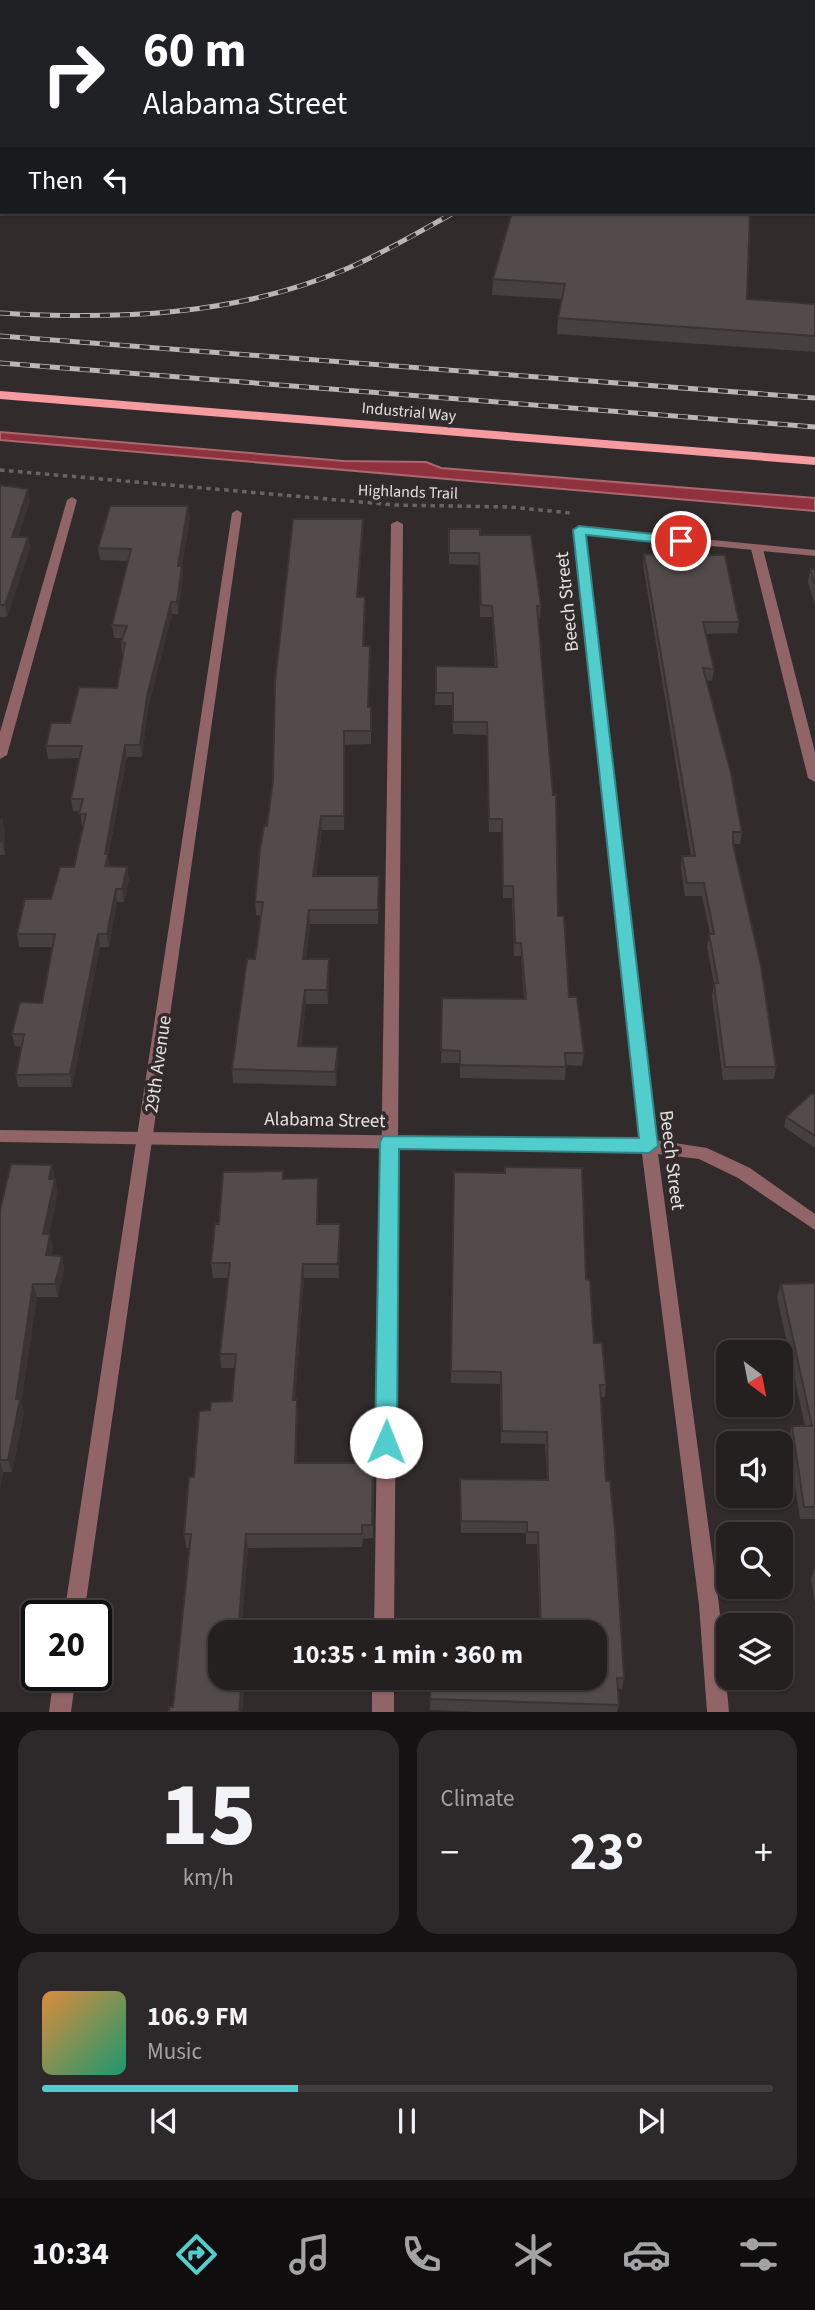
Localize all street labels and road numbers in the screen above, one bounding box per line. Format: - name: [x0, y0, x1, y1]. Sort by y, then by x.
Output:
- street label: Industrial Way: [361, 397, 458, 427]
- street label: Highlands Trail: [358, 479, 458, 505]
- street label: Beech Street: [549, 550, 586, 653]
- street label: 29th Avenue: [138, 1014, 179, 1115]
- street label: Alabama Street: [264, 1106, 386, 1135]
- street label: Beech Street: [652, 1109, 691, 1212]

